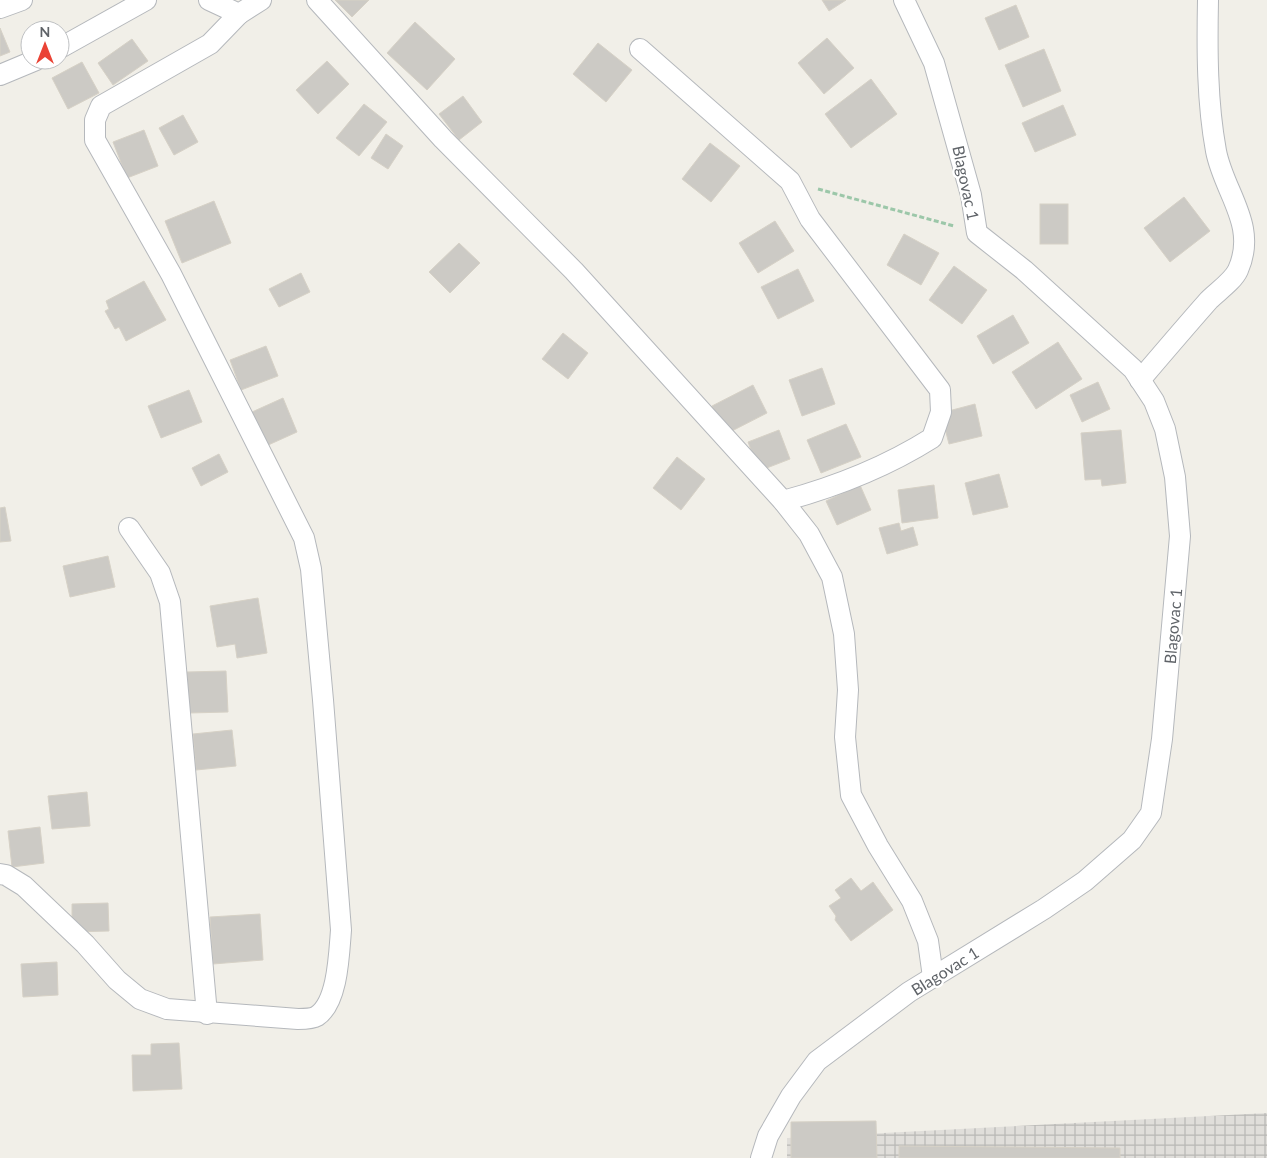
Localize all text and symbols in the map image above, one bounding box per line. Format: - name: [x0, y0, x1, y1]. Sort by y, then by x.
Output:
- north arrow: [20, 20, 70, 70]
- text: N: [40, 23, 50, 40]
- street label: Blagovac 1: [949, 144, 984, 222]
- street label: Blagovac 1: [1160, 587, 1185, 665]
- street label: Blagovac 1: [907, 942, 982, 999]

